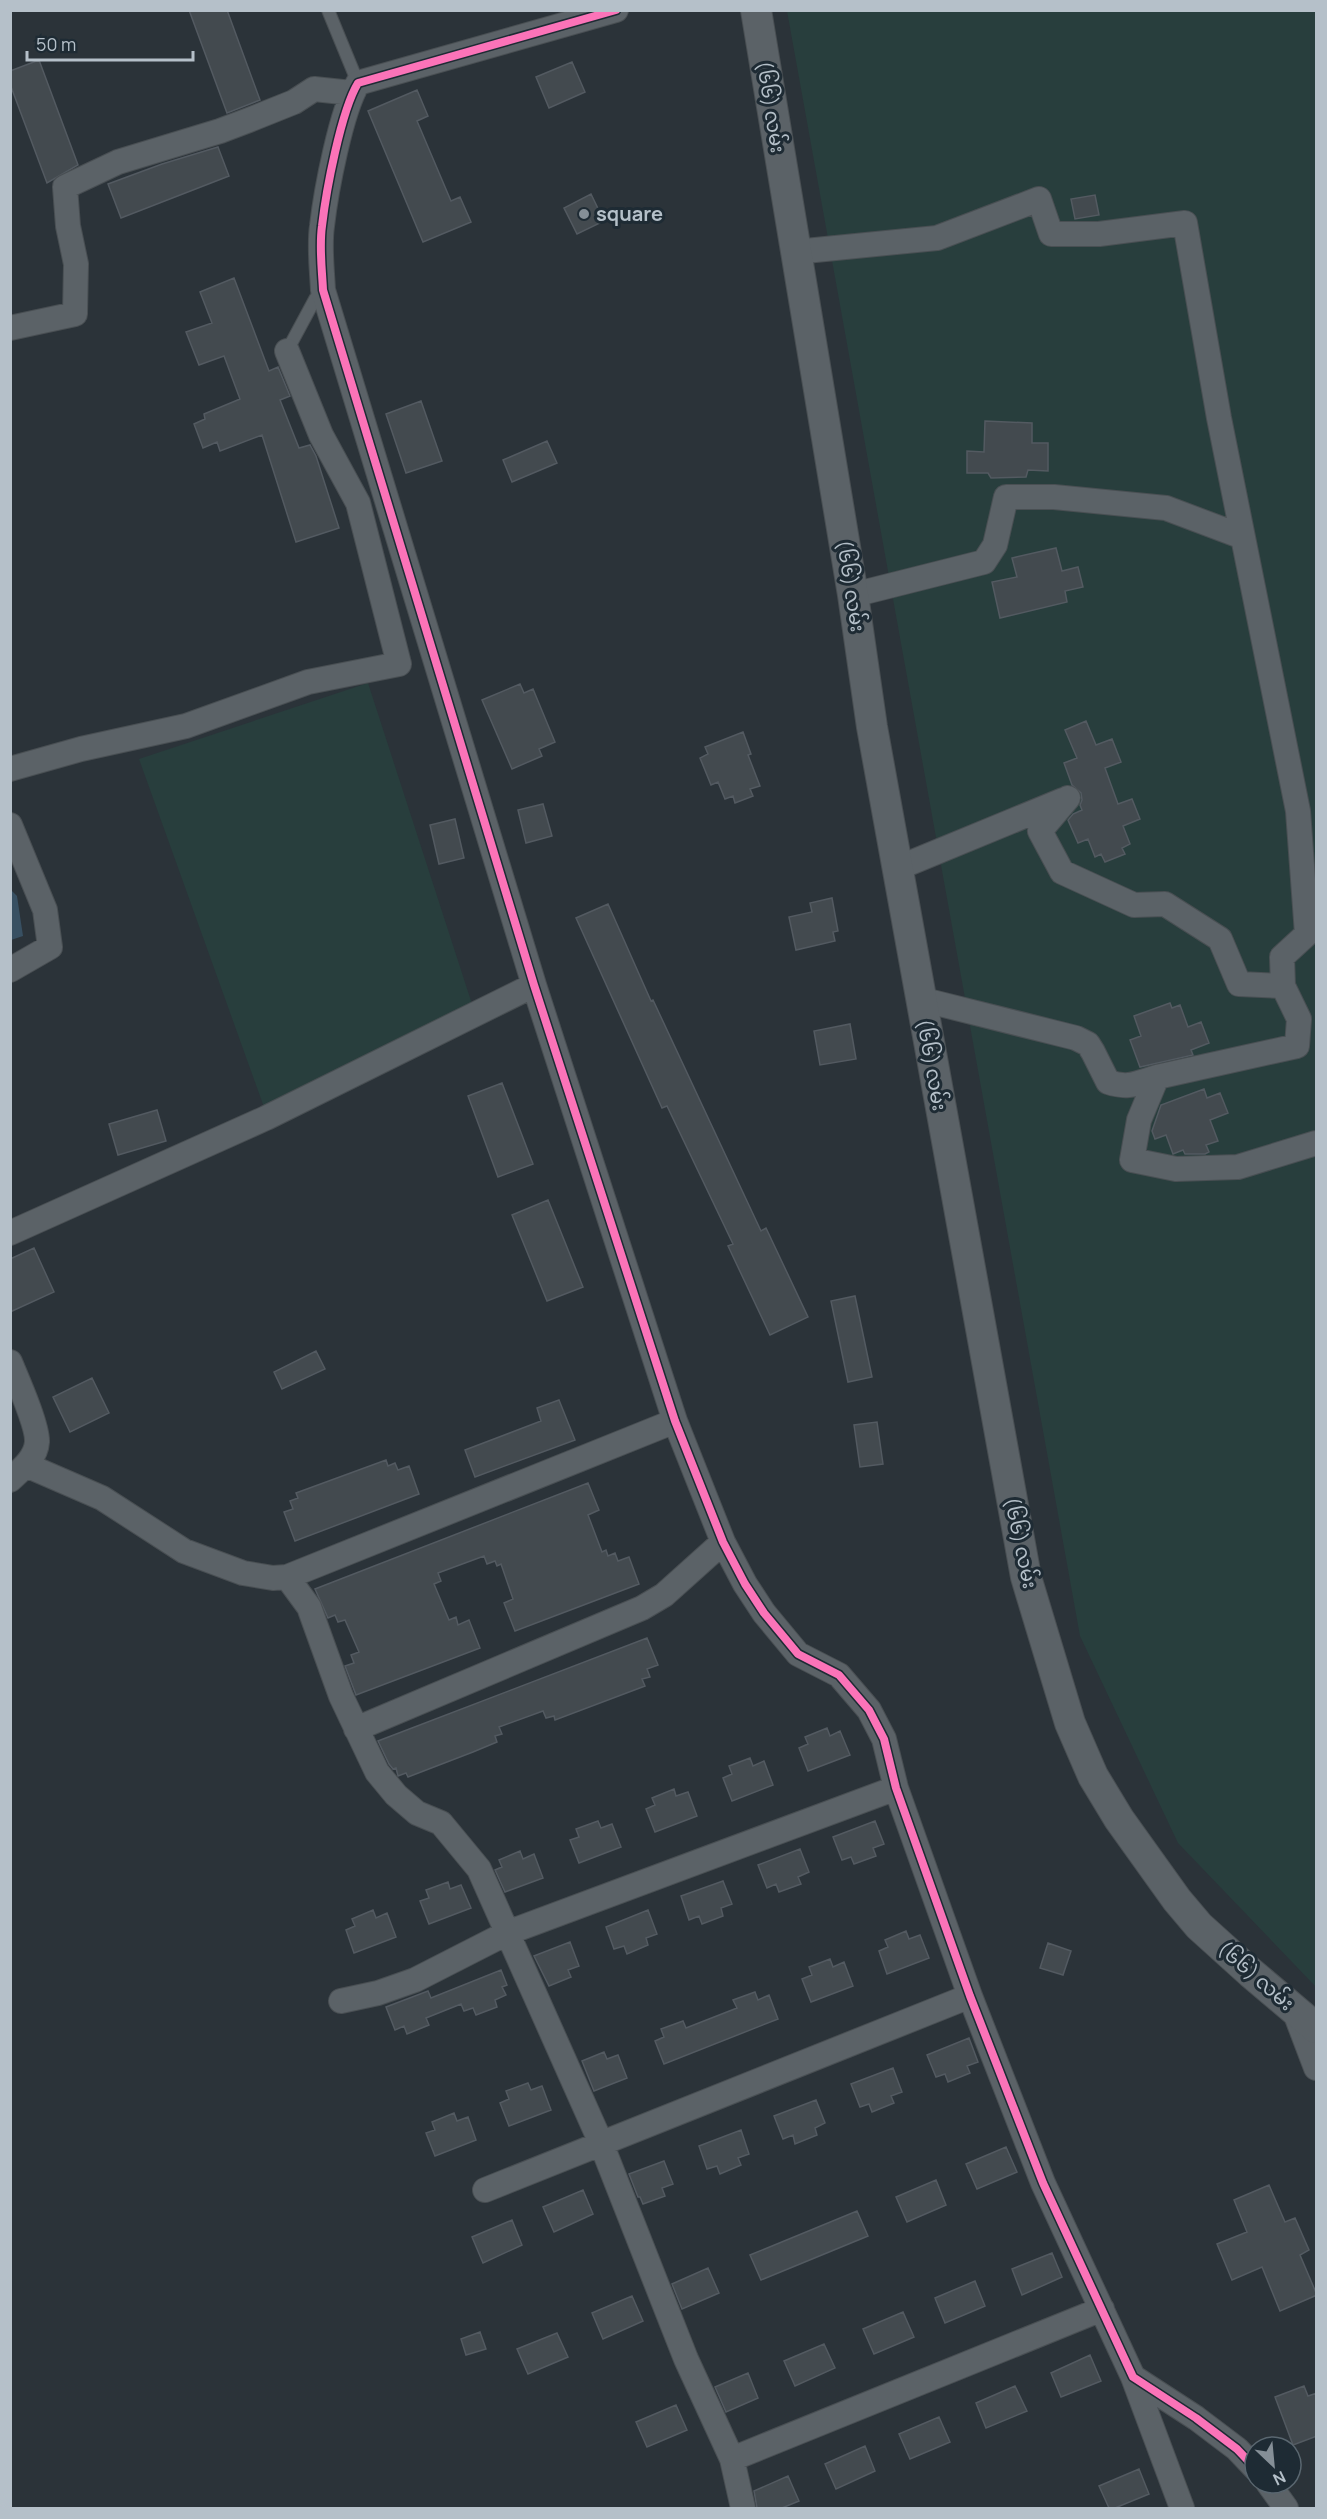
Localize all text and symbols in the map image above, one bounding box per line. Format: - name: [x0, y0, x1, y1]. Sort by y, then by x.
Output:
- scale bar: [27, 24, 194, 62]
- text: 50 m: [36, 32, 76, 56]
- street label: (၆၆) လမ်း: [751, 59, 792, 155]
- place label: square: [596, 200, 663, 227]
- marker: square: [577, 207, 591, 221]
- street label: (၆၆) လမ်း: [831, 538, 872, 634]
- street label: (၆၆) လမ်း: [911, 1017, 954, 1113]
- street label: (၆၆) လမ်း: [999, 1495, 1044, 1591]
- street label: (၆၆) လမ်း: [1212, 1935, 1300, 2016]
- north arrow: [1243, 2435, 1303, 2495]
- text: N: [1270, 2466, 1290, 2491]

